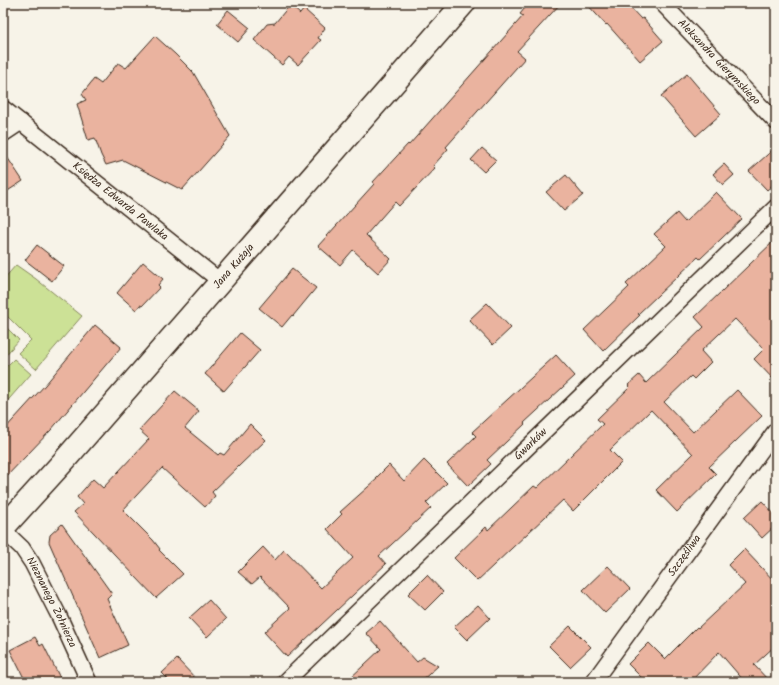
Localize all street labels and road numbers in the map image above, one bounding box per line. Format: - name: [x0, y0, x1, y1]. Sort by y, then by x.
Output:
- street label: Aleksandra Gierymskiego: [673, 15, 765, 109]
- street label: Księdza Edwarda Pawlaka: [68, 157, 172, 246]
- street label: Jana Kużaja: [209, 240, 259, 293]
- street label: Gwarków: [510, 423, 552, 465]
- street label: Szczęśliwa: [663, 531, 706, 580]
- street label: Nieznanego Żołnierza: [21, 553, 81, 651]

